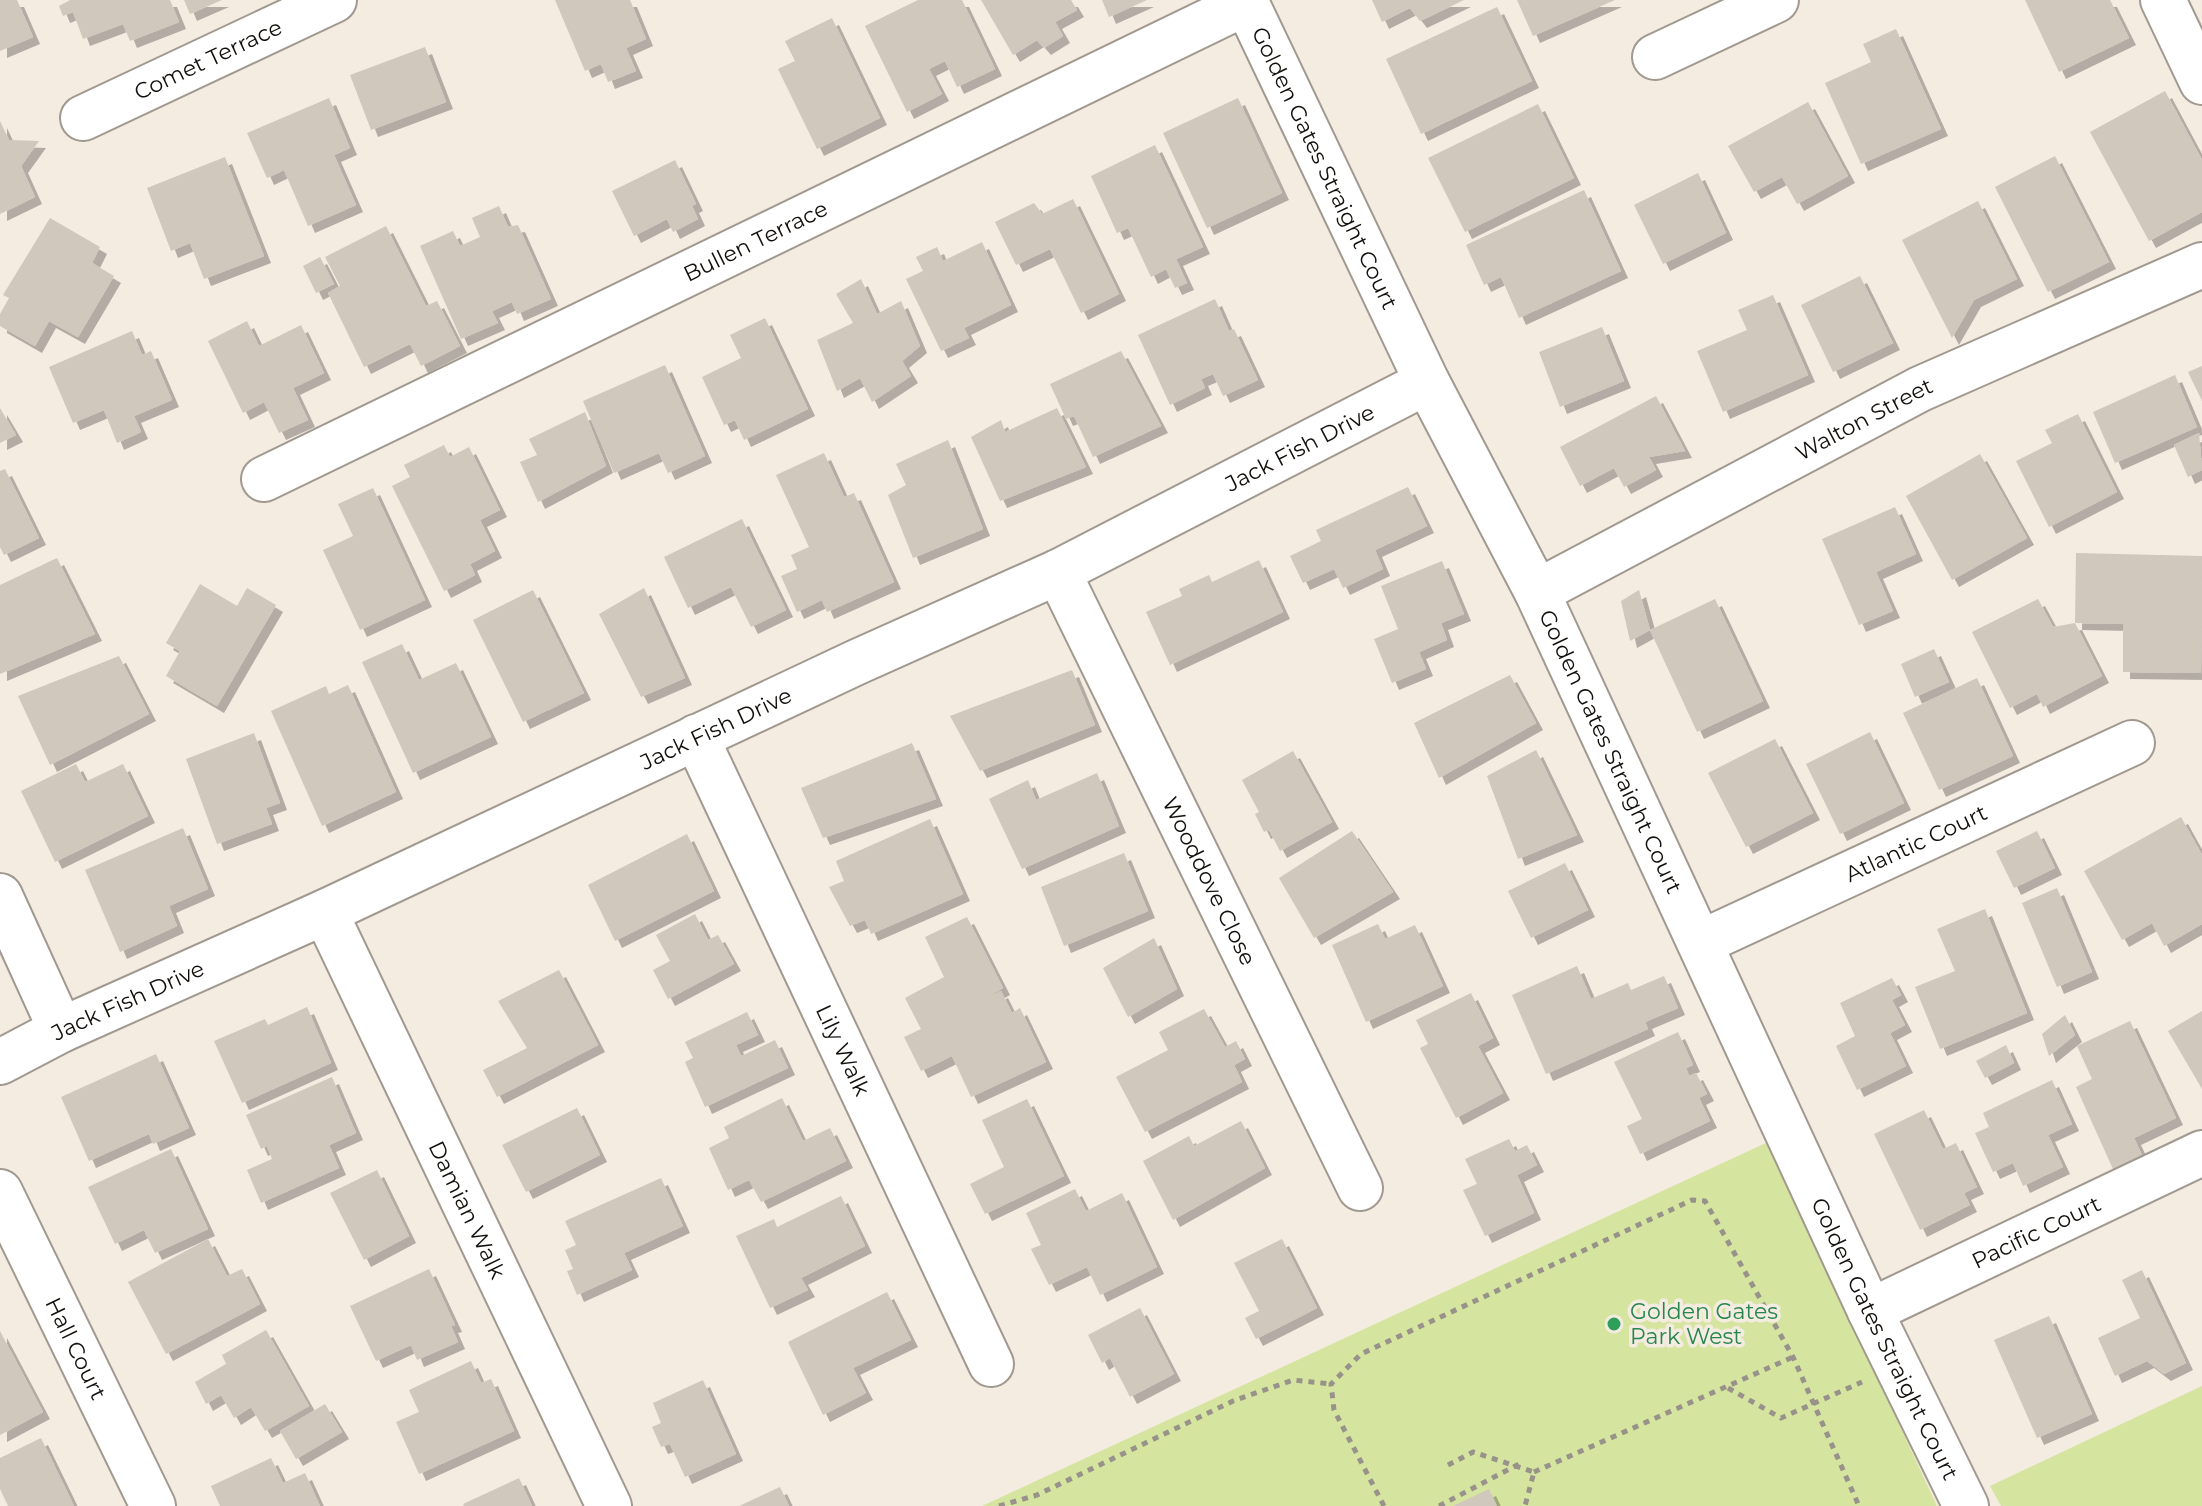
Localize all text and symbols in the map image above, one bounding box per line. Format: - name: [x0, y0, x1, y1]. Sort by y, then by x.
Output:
- street label: Comet Terrace: [130, 13, 286, 106]
- street label: Golden Gates Straight Court: [1246, 22, 1404, 314]
- street label: Bullen Terrace: [679, 194, 832, 287]
- street label: Walton Street: [1791, 372, 1937, 466]
- street label: Jack Fish Drive: [1220, 398, 1379, 498]
- street label: Golden Gates Straight Court: [1534, 605, 1688, 898]
- street label: Jack Fish Drive: [635, 681, 796, 776]
- street label: Wooddove Close: [1157, 792, 1262, 970]
- street label: Atlantic Court: [1841, 799, 1991, 887]
- street label: Jack Fish Drive: [46, 954, 208, 1047]
- street label: Lily Walk: [810, 1000, 877, 1101]
- street label: Damian Walk: [423, 1137, 512, 1284]
- street label: Pacific Court: [1967, 1190, 2105, 1274]
- street label: Golden Gates Straight Court: [1806, 1193, 1964, 1484]
- street label: Hall Court: [40, 1293, 113, 1404]
- place label: Golden Gates Park West: [1630, 1298, 1778, 1350]
- marker: Golden Gates Park West: [1605, 1315, 1623, 1333]

